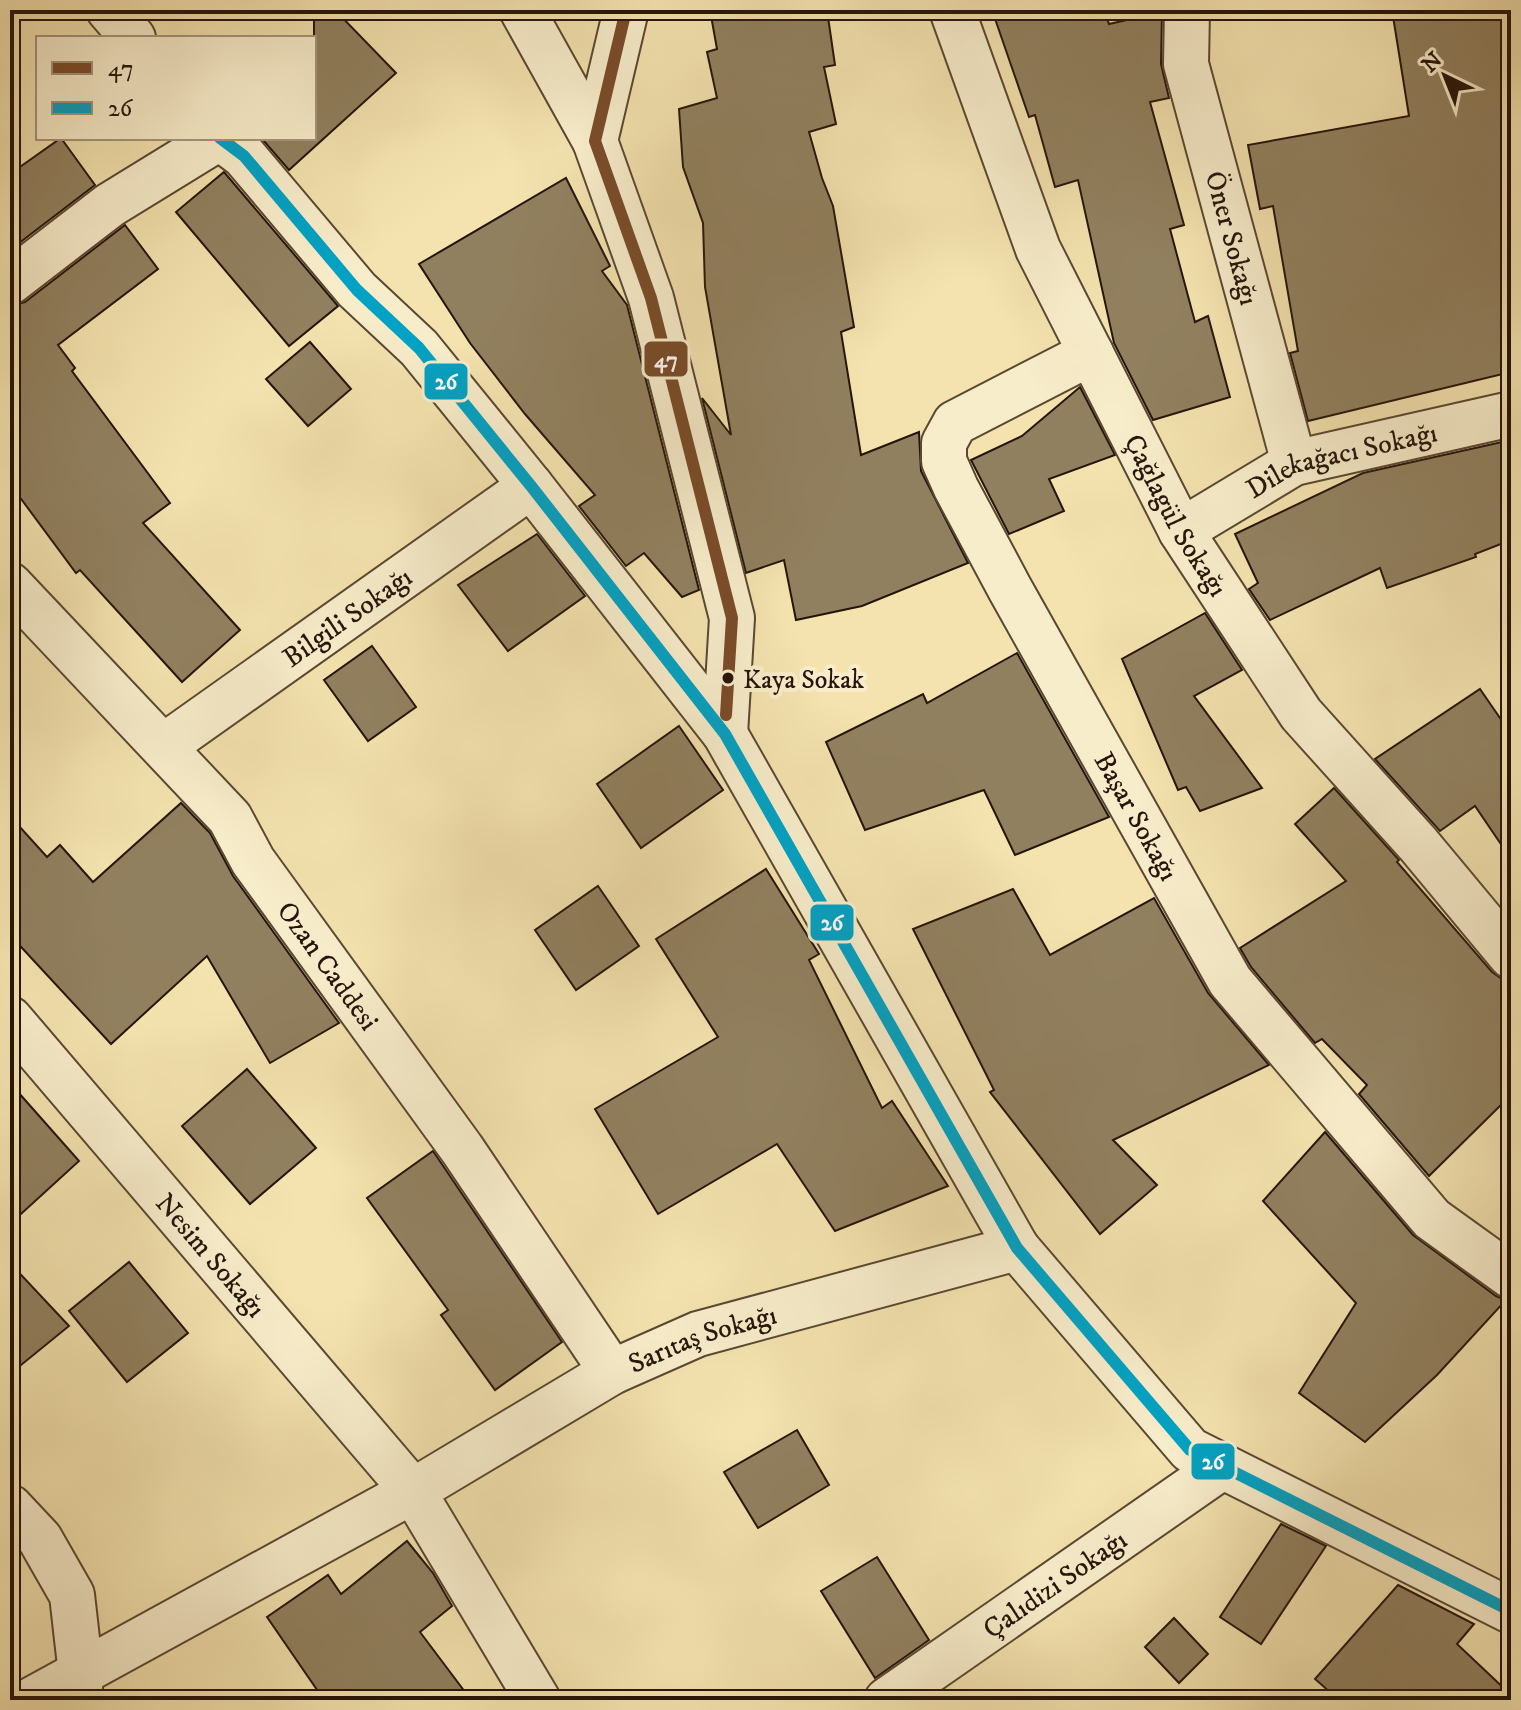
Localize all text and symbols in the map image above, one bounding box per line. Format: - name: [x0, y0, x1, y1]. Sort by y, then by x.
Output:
- legend: [36, 36, 316, 140]
- north arrow: [1405, 36, 1485, 116]
- text: N: [1417, 46, 1448, 79]
- text: 47: [108, 54, 134, 84]
- text: 26: [108, 94, 134, 124]
- street label: Öner Sokağı: [1197, 167, 1266, 309]
- line badge: 47: [643, 340, 689, 378]
- text: 47: [654, 347, 678, 374]
- line badge: 26: [423, 362, 469, 401]
- text: 26: [435, 369, 459, 396]
- street label: Dilekağacı Sokağı: [1240, 415, 1440, 507]
- street label: Çağlagül Sokağı: [1116, 429, 1235, 604]
- street label: Bilgili Sokağı: [276, 560, 419, 676]
- place label: Kaya Sokak: [743, 664, 864, 697]
- marker: Kaya Sokak: [720, 670, 736, 686]
- street label: Başar Sokağı: [1086, 746, 1186, 887]
- street label: Ozan Caddesi: [269, 895, 386, 1038]
- line badge: 26: [809, 903, 855, 942]
- text: 26: [821, 910, 845, 937]
- street label: Nesim Sokağı: [147, 1186, 273, 1325]
- street label: Sarıtaş Sokağı: [623, 1298, 781, 1382]
- line badge: 26: [1190, 1442, 1236, 1481]
- text: 26: [1202, 1449, 1226, 1476]
- street label: Çalıdizi Sokağı: [977, 1523, 1134, 1647]

